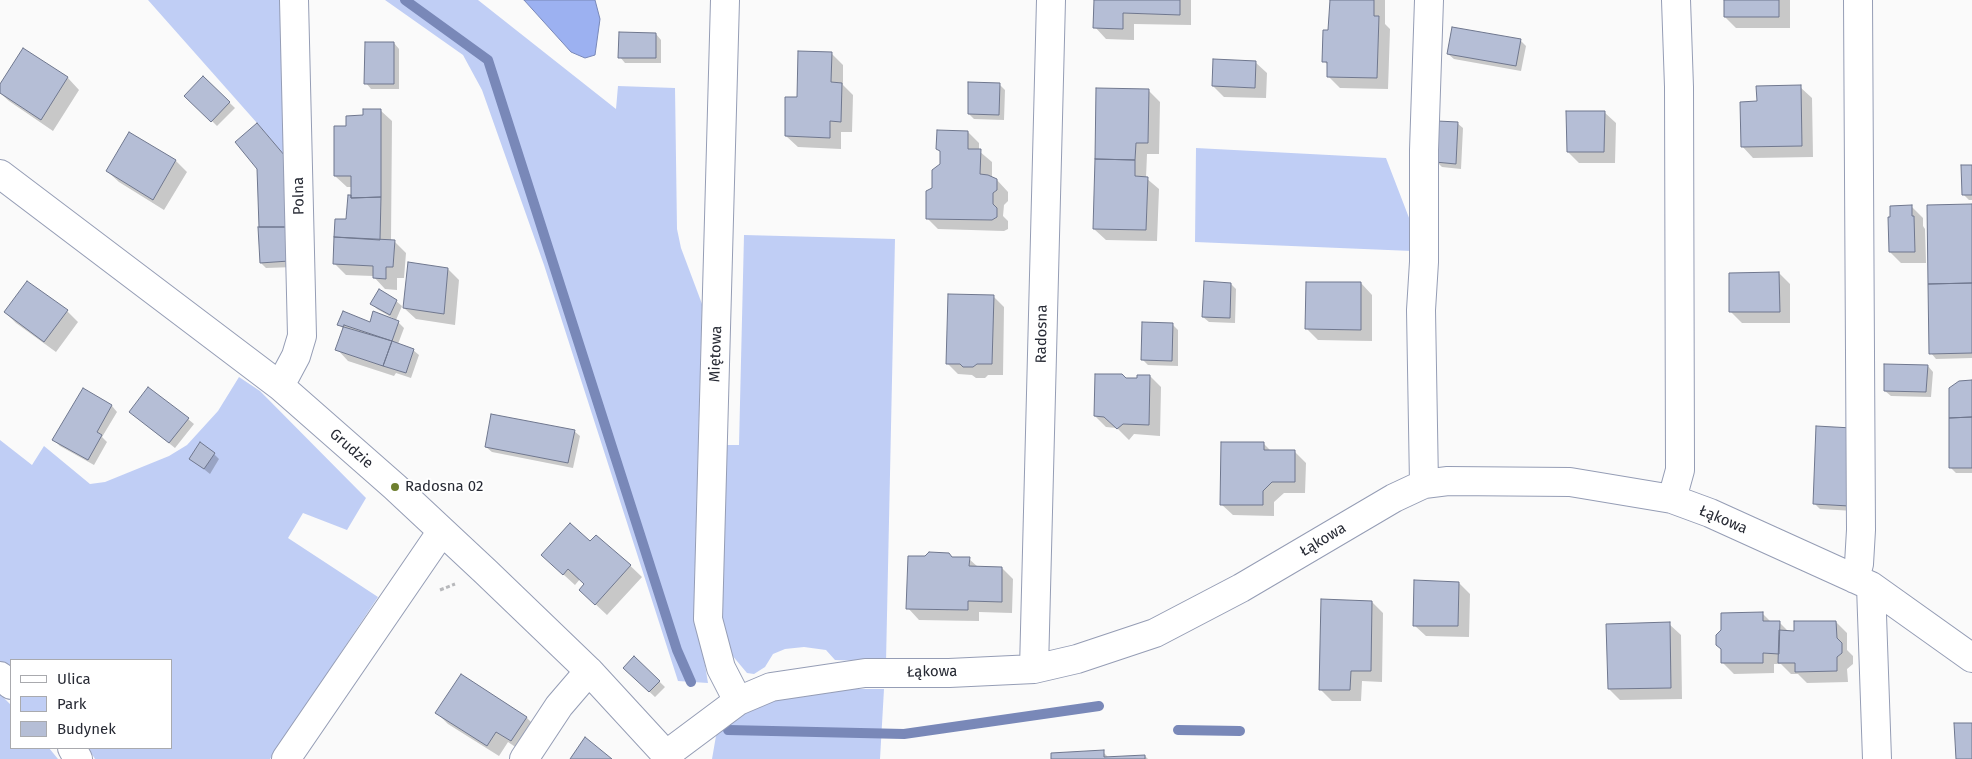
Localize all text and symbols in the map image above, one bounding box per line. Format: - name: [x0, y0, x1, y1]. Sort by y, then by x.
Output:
- street label: Polna: [290, 177, 308, 215]
- street label: Radosna: [1032, 304, 1052, 364]
- street label: Miętowa: [706, 325, 726, 383]
- street label: Grudzie: [326, 425, 376, 473]
- place label: Radosna 02: [405, 478, 483, 496]
- marker: Radosna 02: [389, 481, 401, 493]
- street label: Łąkowa: [1696, 502, 1750, 538]
- street label: Łąkowa: [1297, 519, 1349, 561]
- legend: [10, 659, 172, 749]
- street label: Łąkowa: [906, 663, 958, 681]
- text: Ulica: [57, 670, 91, 688]
- text: Park: [57, 695, 87, 713]
- text: Budynek: [57, 720, 116, 738]

